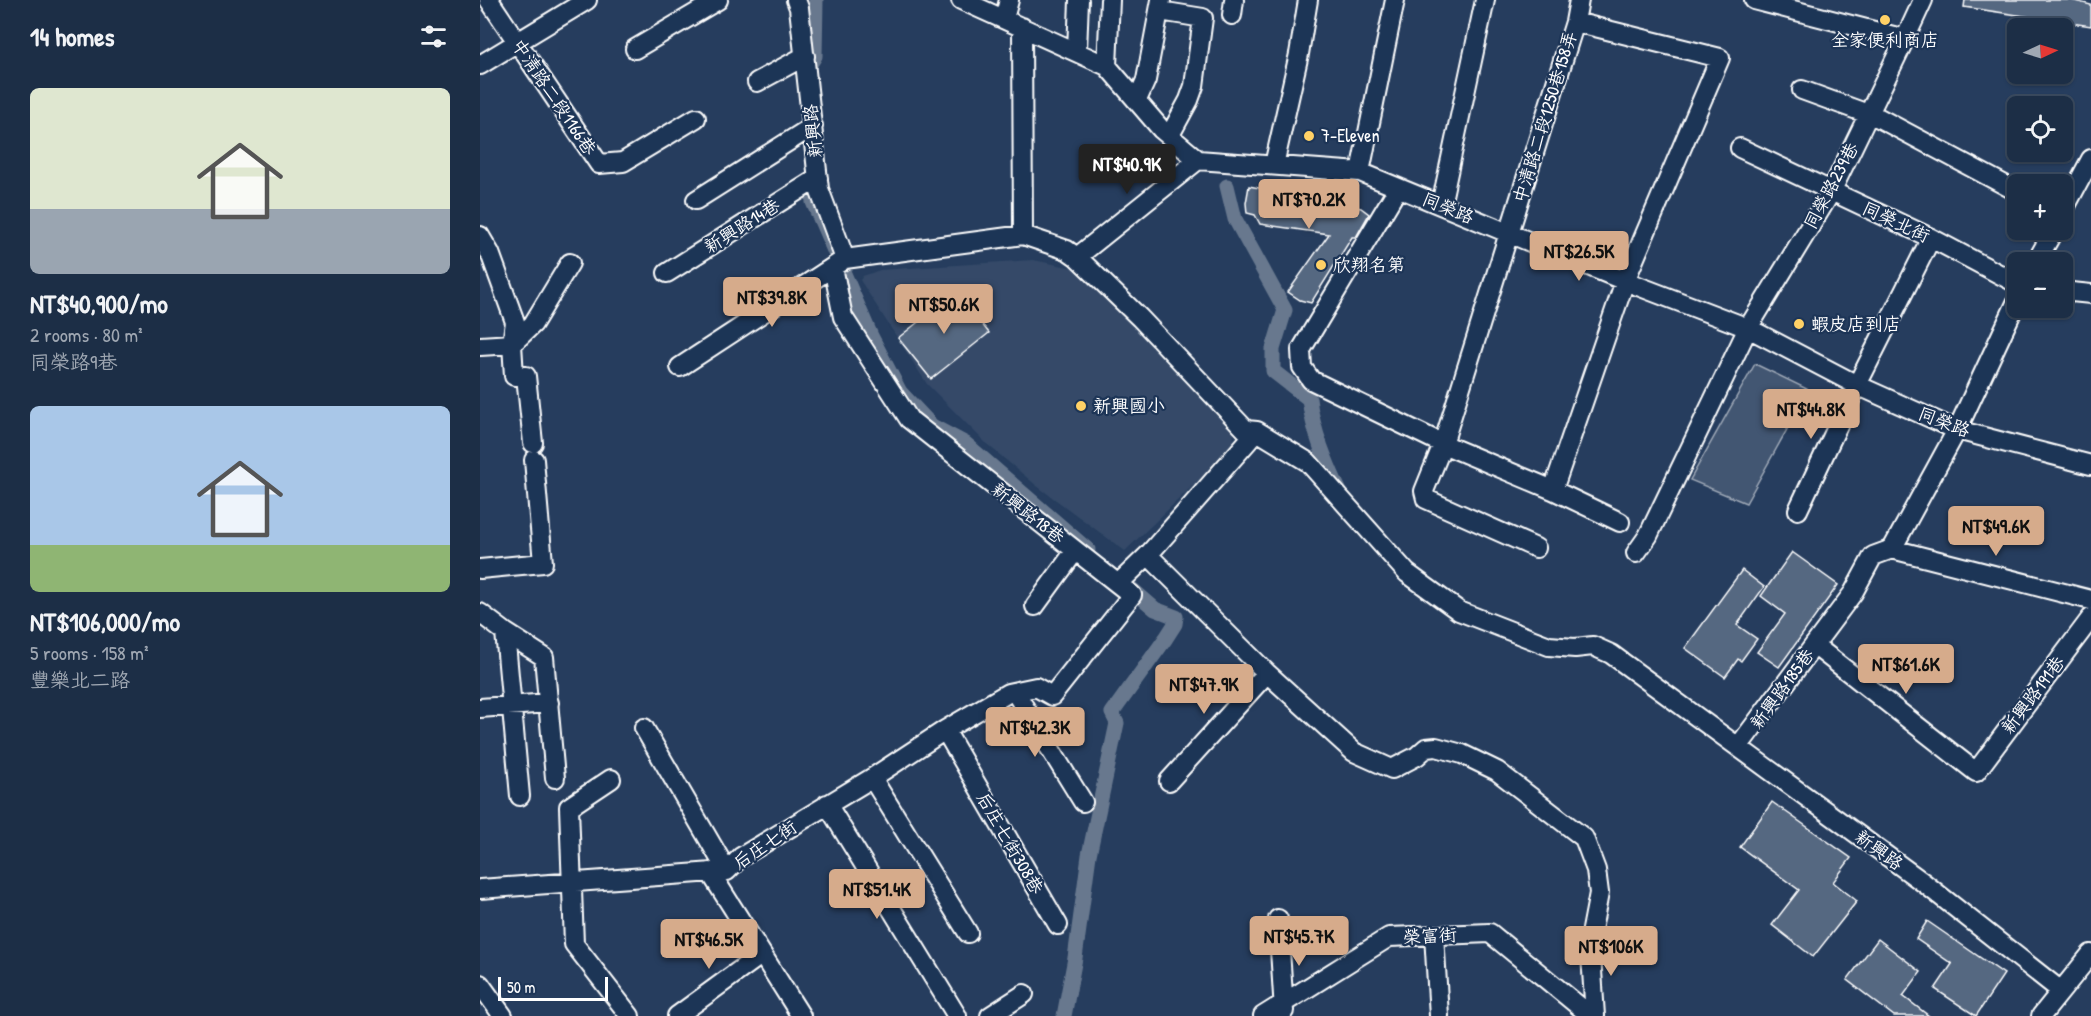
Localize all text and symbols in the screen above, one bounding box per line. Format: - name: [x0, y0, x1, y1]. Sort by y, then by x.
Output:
- marker: 全家便利商店: [1878, 13, 1892, 27]
- north arrow: [2007, 18, 2073, 84]
- map controls: [2007, 18, 2073, 318]
- text: 14 homes: [30, 19, 115, 54]
- icon: filters: [417, 20, 450, 53]
- place label: 全家便利商店: [1831, 27, 1939, 52]
- street label: 中清路二段1250巷158弄: [1506, 28, 1583, 206]
- street label: 中清路二段1166巷: [506, 34, 603, 160]
- button: locate: [2007, 96, 2073, 162]
- street label: 新興路: [797, 103, 828, 159]
- place label: 7-Eleven: [1321, 123, 1380, 148]
- icon: home: [186, 127, 294, 235]
- marker: 7-Eleven: [1302, 129, 1316, 143]
- street label: 同榮路239巷: [1797, 138, 1864, 234]
- pin: NT$40.9K: [1065, 144, 1189, 195]
- text: NT$40.9K: [1093, 150, 1161, 177]
- button: +: [2007, 174, 2073, 240]
- pin: NT$70.2K: [1247, 179, 1371, 230]
- text: NT$70.2K: [1272, 185, 1346, 212]
- street label: 同榮路: [1418, 186, 1478, 229]
- street label: 新興路14巷: [699, 192, 785, 259]
- street label: 同榮北街: [1858, 195, 1934, 248]
- pin: NT$26.5K: [1517, 231, 1641, 282]
- text: NT$26.5K: [1544, 237, 1614, 264]
- place label: 欣翔名第: [1333, 252, 1405, 277]
- button: −: [2007, 252, 2073, 318]
- marker: 欣翔名第: [1314, 258, 1328, 272]
- pin: NT$39.8K: [710, 277, 834, 328]
- text: NT$39.8K: [737, 283, 807, 310]
- pin: NT$50.6K: [882, 284, 1006, 335]
- text: NT$40,900/mo: [30, 286, 168, 321]
- text: NT$50.6K: [909, 290, 979, 317]
- place label: 蝦皮店到店: [1811, 311, 1901, 336]
- marker: 蝦皮店到店: [1792, 317, 1806, 331]
- text: 2 rooms · 80 m²: [30, 321, 143, 348]
- text: 同榮路9巷: [30, 348, 117, 375]
- pin: NT$44.8K: [1749, 389, 1873, 440]
- place label: 新興國小: [1093, 393, 1165, 418]
- text: NT$44.8K: [1777, 395, 1845, 422]
- marker: 新興國小: [1074, 399, 1088, 413]
- street label: 同榮路: [1914, 400, 1974, 443]
- icon: home: [186, 445, 294, 553]
- street label: 新興路18巷: [987, 476, 1070, 549]
- pin: NT$49.6K: [1934, 506, 2058, 557]
- text: NT$49.6K: [1962, 512, 2030, 539]
- text: NT$106,000/mo: [30, 604, 180, 639]
- text: 5 rooms · 158 m²: [30, 639, 149, 666]
- street label: 新興路185巷: [1744, 643, 1819, 734]
- pin: NT$61.6K: [1844, 644, 1968, 695]
- text: NT$61.6K: [1872, 650, 1940, 677]
- street label: 新興路191巷: [1995, 651, 2070, 739]
- pin: NT$47.9K: [1142, 664, 1266, 715]
- text: 豐樂北二路: [30, 666, 130, 693]
- text: NT$47.9K: [1169, 670, 1239, 697]
- pin: NT$42.3K: [973, 707, 1097, 758]
- text: NT$42.3K: [1000, 713, 1070, 740]
- street label: 后庄七街308巷: [971, 787, 1050, 898]
- street label: 后庄七街: [728, 814, 802, 875]
- street label: 新興路: [1850, 824, 1908, 876]
- pin: NT$51.4K: [815, 869, 939, 920]
- text: NT$51.4K: [843, 875, 911, 902]
- pin: NT$45.7K: [1237, 916, 1361, 967]
- pin: NT$46.5K: [647, 919, 771, 970]
- text: NT$45.7K: [1264, 922, 1334, 949]
- street label: 榮富街: [1402, 922, 1458, 949]
- text: NT$46.5K: [675, 925, 743, 952]
- pin: NT$106K: [1556, 926, 1666, 977]
- text: NT$106K: [1579, 932, 1643, 959]
- scale bar: [498, 974, 608, 1002]
- text: 50 m: [507, 976, 536, 998]

